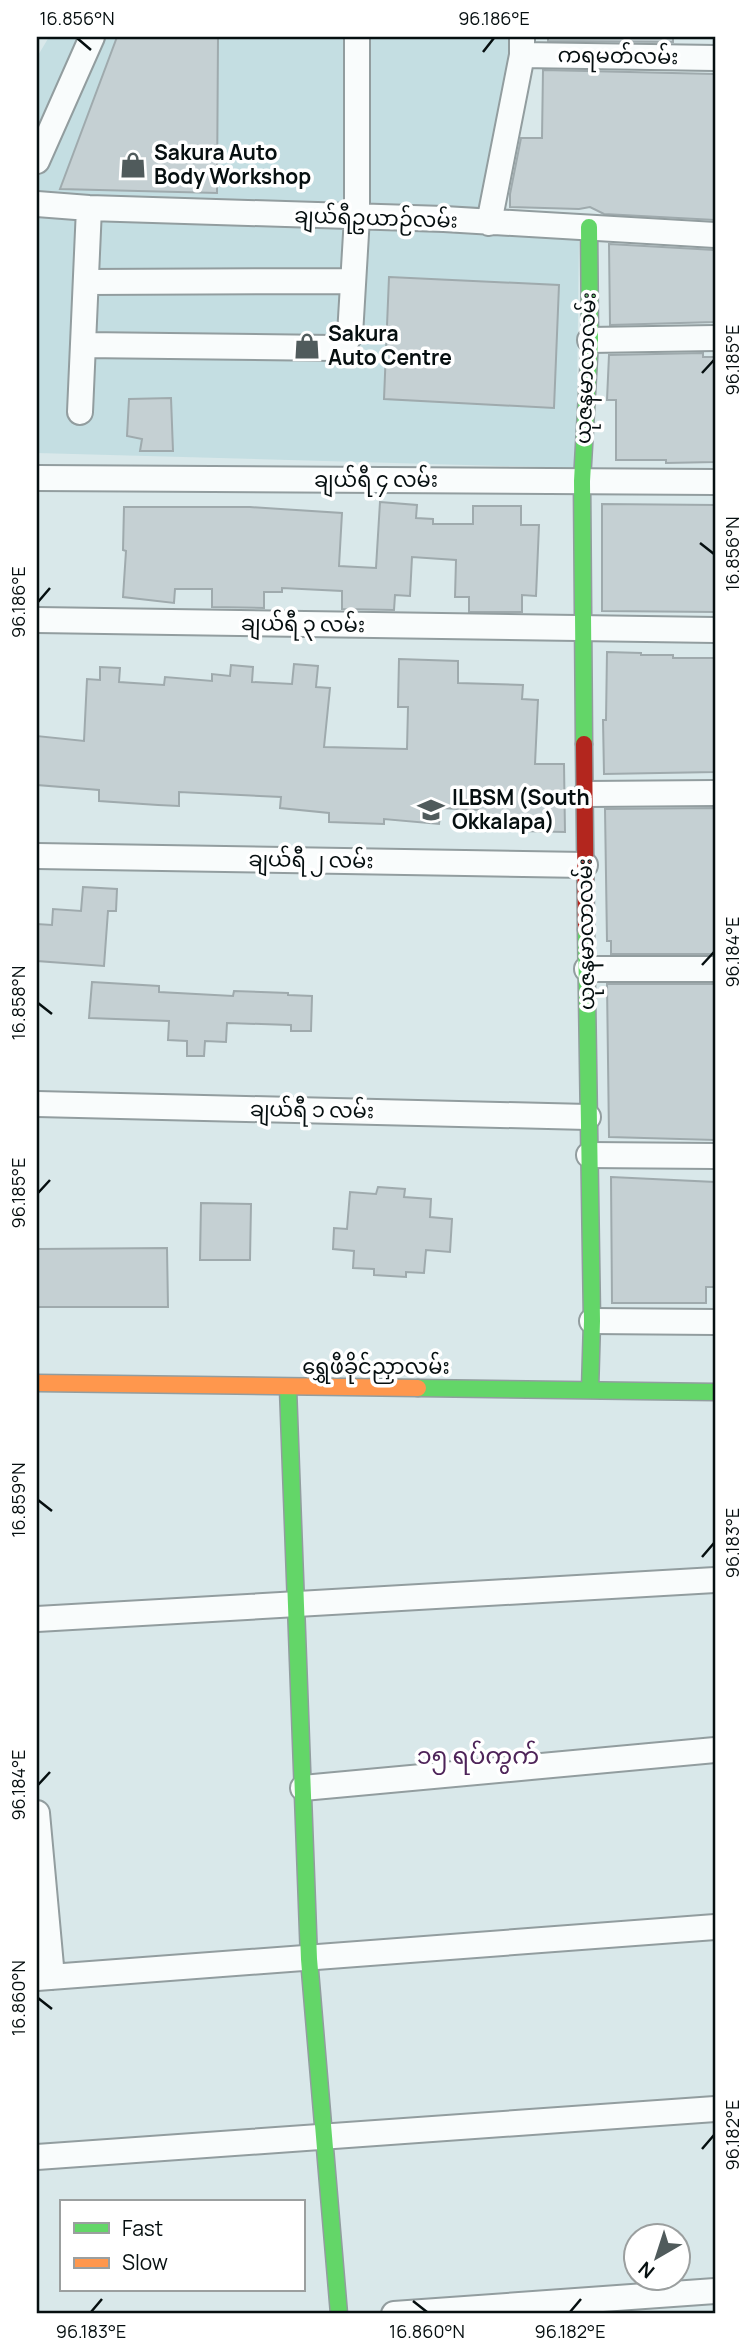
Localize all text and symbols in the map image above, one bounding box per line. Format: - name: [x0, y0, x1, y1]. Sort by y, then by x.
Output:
- text: 16.856°N: [39, 6, 115, 30]
- text: 96.186°E: [458, 6, 530, 30]
- street label: ကရမတ်လမ်း: [557, 39, 679, 74]
- place label: Sakura Auto Body Workshop: [154, 138, 311, 190]
- shop icon: Sakura Auto Body Workshop: [118, 150, 148, 180]
- street label: ချယ်ရီဥယာဉ်လမ်း: [294, 199, 458, 239]
- street label: ယုဇနမာလာလမ်း: [567, 291, 606, 445]
- place label: Sakura Auto Centre: [328, 319, 452, 371]
- text: 96.185°E: [720, 325, 744, 395]
- shop icon: Sakura Auto Centre: [292, 331, 322, 361]
- street label: ချယ်ရီ ၄ လမ်း: [314, 464, 438, 498]
- text: 16.856°N: [720, 516, 744, 592]
- text: 96.186°E: [6, 566, 30, 638]
- street label: ချယ်ရီ ၃ လမ်း: [241, 607, 365, 643]
- place label: ILBSM (South Okkalapa): [452, 783, 590, 835]
- school or university icon: ILBSM (South Okkalapa): [416, 795, 446, 825]
- street label: ချယ်ရီ ၂ လမ်း: [248, 843, 374, 879]
- street label: ယုဇနမာလာလမ်း: [569, 858, 604, 1010]
- text: 96.184°E: [720, 916, 744, 988]
- text: 16.858°N: [6, 966, 30, 1040]
- street label: ချယ်ရီ ၁ လမ်း: [250, 1093, 374, 1129]
- text: 96.185°E: [6, 1158, 30, 1228]
- street label: ရွှေဖီခိုင်ညှာလမ်း: [302, 1351, 450, 1384]
- text: 16.859°N: [6, 1462, 30, 1538]
- text: 96.183°E: [720, 1508, 744, 1578]
- district label: ၁၅ ရပ်ကွက်: [417, 1738, 539, 1775]
- text: 96.184°E: [6, 1749, 30, 1821]
- text: 16.860°N: [6, 1960, 30, 2036]
- text: 96.182°E: [720, 2100, 744, 2170]
- legend: [60, 2200, 304, 2292]
- text: Fast: [122, 2214, 163, 2242]
- north arrow: [622, 2222, 692, 2292]
- text: Slow: [122, 2248, 168, 2276]
- text: N: [633, 2256, 660, 2285]
- text: 96.183°E: [56, 2319, 126, 2343]
- text: 16.860°N: [389, 2319, 465, 2343]
- text: 96.182°E: [535, 2319, 605, 2343]

